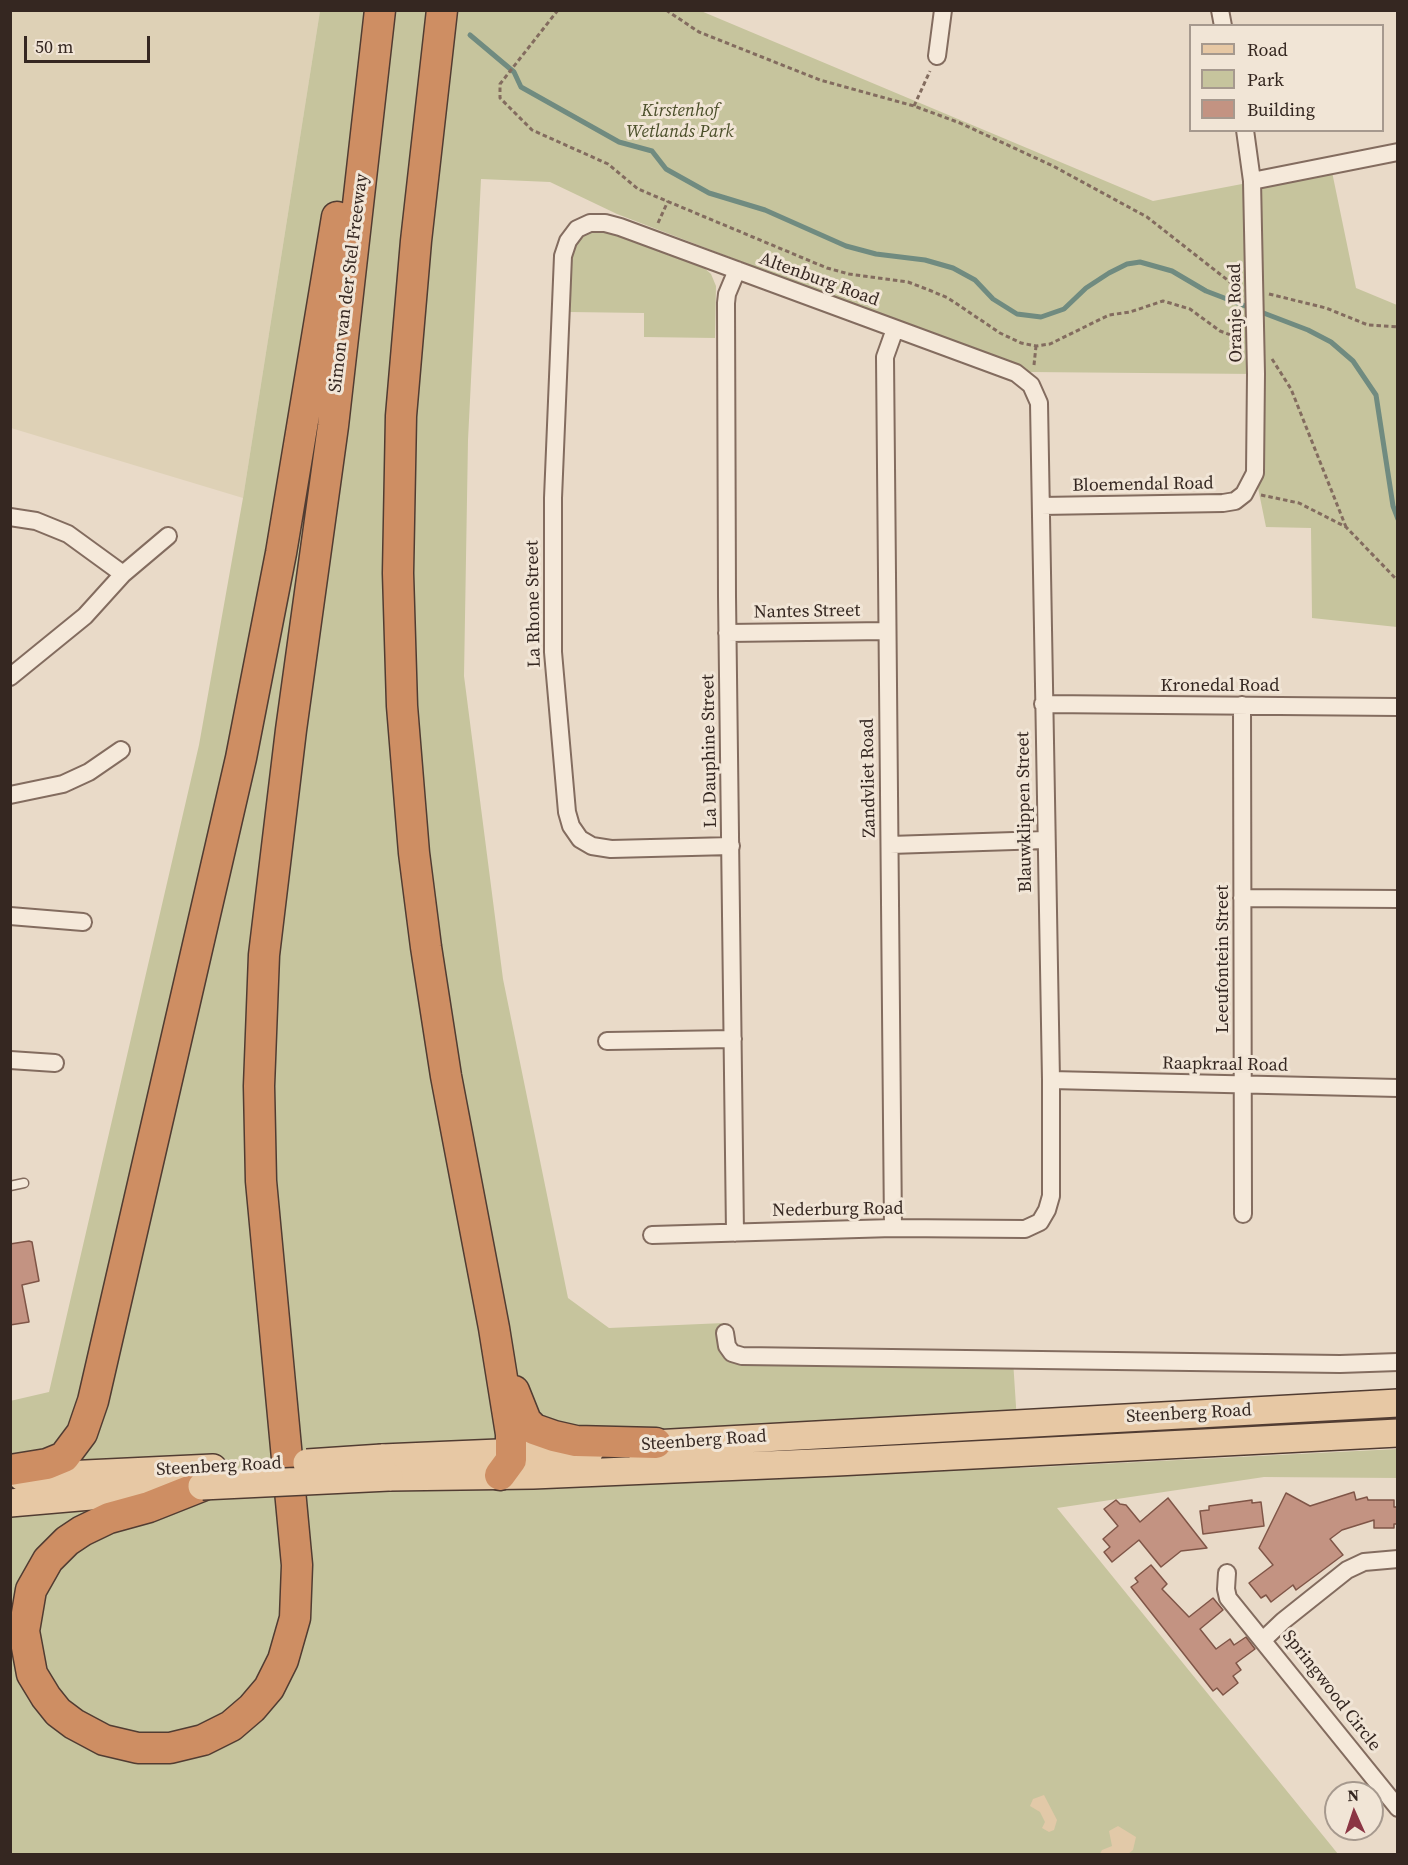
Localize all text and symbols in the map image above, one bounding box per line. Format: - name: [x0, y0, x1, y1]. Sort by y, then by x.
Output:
- scale bar: [27, 24, 153, 62]
- legend: [1189, 24, 1384, 132]
- text: 50 m: [35, 34, 73, 59]
- text: Road: [1247, 37, 1288, 62]
- text: Park: [1247, 67, 1284, 92]
- text: Building: [1247, 97, 1315, 122]
- park label: Kirstenhof Wetlands Park: [626, 100, 734, 142]
- street label: Simon van der Stel Freeway: [325, 172, 373, 394]
- street label: Altenburg Road: [756, 248, 882, 312]
- street label: Oranje Road: [1224, 263, 1248, 363]
- street label: Bloemendal Road: [1072, 473, 1214, 497]
- street label: La Rhone Street: [522, 540, 546, 668]
- street label: Nantes Street: [754, 600, 860, 624]
- street label: La Dauphine Street: [698, 674, 722, 828]
- street label: Kronedal Road: [1161, 675, 1279, 697]
- street label: Zandvliet Road: [857, 718, 881, 838]
- street label: Blauwklippen Street: [1013, 731, 1037, 893]
- street label: Leeufontein Street: [1212, 885, 1234, 1033]
- street label: Raapkraal Road: [1162, 1053, 1288, 1077]
- street label: Nederburg Road: [772, 1198, 904, 1222]
- street label: Steenberg Road: [1126, 1400, 1252, 1428]
- street label: Steenberg Road: [641, 1426, 767, 1456]
- street label: Steenberg Road: [156, 1453, 282, 1481]
- street label: Springwood Circle: [1277, 1626, 1385, 1756]
- north arrow: [1324, 1781, 1384, 1841]
- text: N: [1347, 1784, 1360, 1806]

